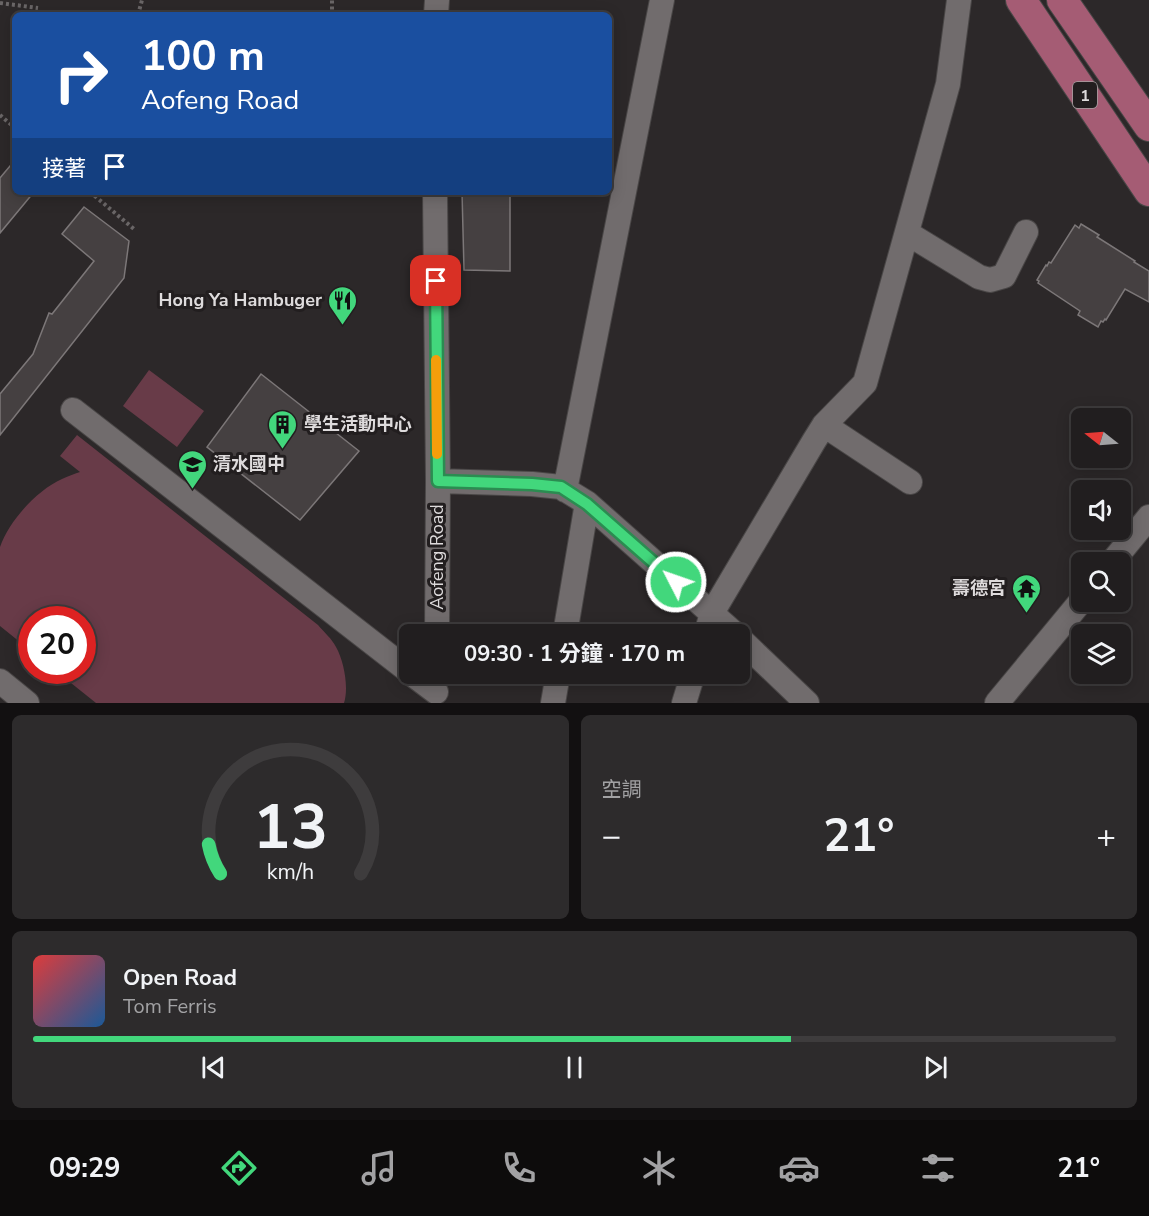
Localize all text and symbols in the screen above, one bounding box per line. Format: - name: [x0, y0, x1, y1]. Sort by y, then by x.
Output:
- text: 100 m: [141, 28, 265, 85]
- icon: right: [42, 36, 120, 114]
- text: Aofeng Road: [141, 82, 299, 119]
- road number: 1: [1073, 82, 1097, 108]
- icon: arrive: [98, 150, 131, 183]
- text: 接著: [42, 154, 86, 184]
- pin: [410, 255, 461, 306]
- icon: arrive: [419, 264, 452, 297]
- restaurant icon: Hong Ya Hambuger: [327, 284, 359, 326]
- place label: Hong Ya Hambuger: [159, 288, 322, 312]
- building icon: 學生活動中心: [267, 408, 299, 450]
- north arrow: [1071, 408, 1131, 468]
- map controls: [1071, 408, 1131, 684]
- place label: 學生活動中心: [304, 412, 412, 436]
- school or university icon: 清水國中: [176, 448, 208, 490]
- place label: 清水國中: [213, 452, 285, 476]
- button: sound: [1071, 480, 1131, 540]
- street label: Aofeng Road: [425, 504, 449, 610]
- position arrow: [644, 550, 708, 614]
- button: search: [1071, 552, 1131, 612]
- temple icon: 壽德宮: [1011, 572, 1043, 614]
- place label: 壽德宮: [952, 576, 1006, 600]
- speed limit sign: 20: [18, 606, 96, 684]
- button: layers: [1071, 624, 1131, 684]
- text: 09:30 · 1 分鐘 · 170 m: [464, 639, 685, 669]
- text: 空調: [602, 776, 642, 803]
- text: 13: [253, 785, 328, 870]
- text: 21°: [823, 806, 894, 867]
- text: −: [602, 814, 621, 859]
- text: +: [1096, 814, 1116, 859]
- text: km/h: [267, 857, 314, 887]
- text: Open Road: [123, 963, 237, 993]
- text: Tom Ferris: [123, 993, 217, 1020]
- icon: previous: [197, 1051, 230, 1084]
- icon: pause: [558, 1051, 591, 1084]
- icon: next: [919, 1051, 952, 1084]
- icon: directions: [218, 1147, 260, 1189]
- icon: music: [358, 1147, 400, 1189]
- icon: phone: [498, 1147, 540, 1189]
- icon: climate: [638, 1147, 680, 1189]
- icon: car: [778, 1147, 820, 1189]
- icon: filters: [917, 1147, 959, 1189]
- text: 09:29: [49, 1150, 120, 1187]
- text: 21°: [1057, 1150, 1100, 1187]

